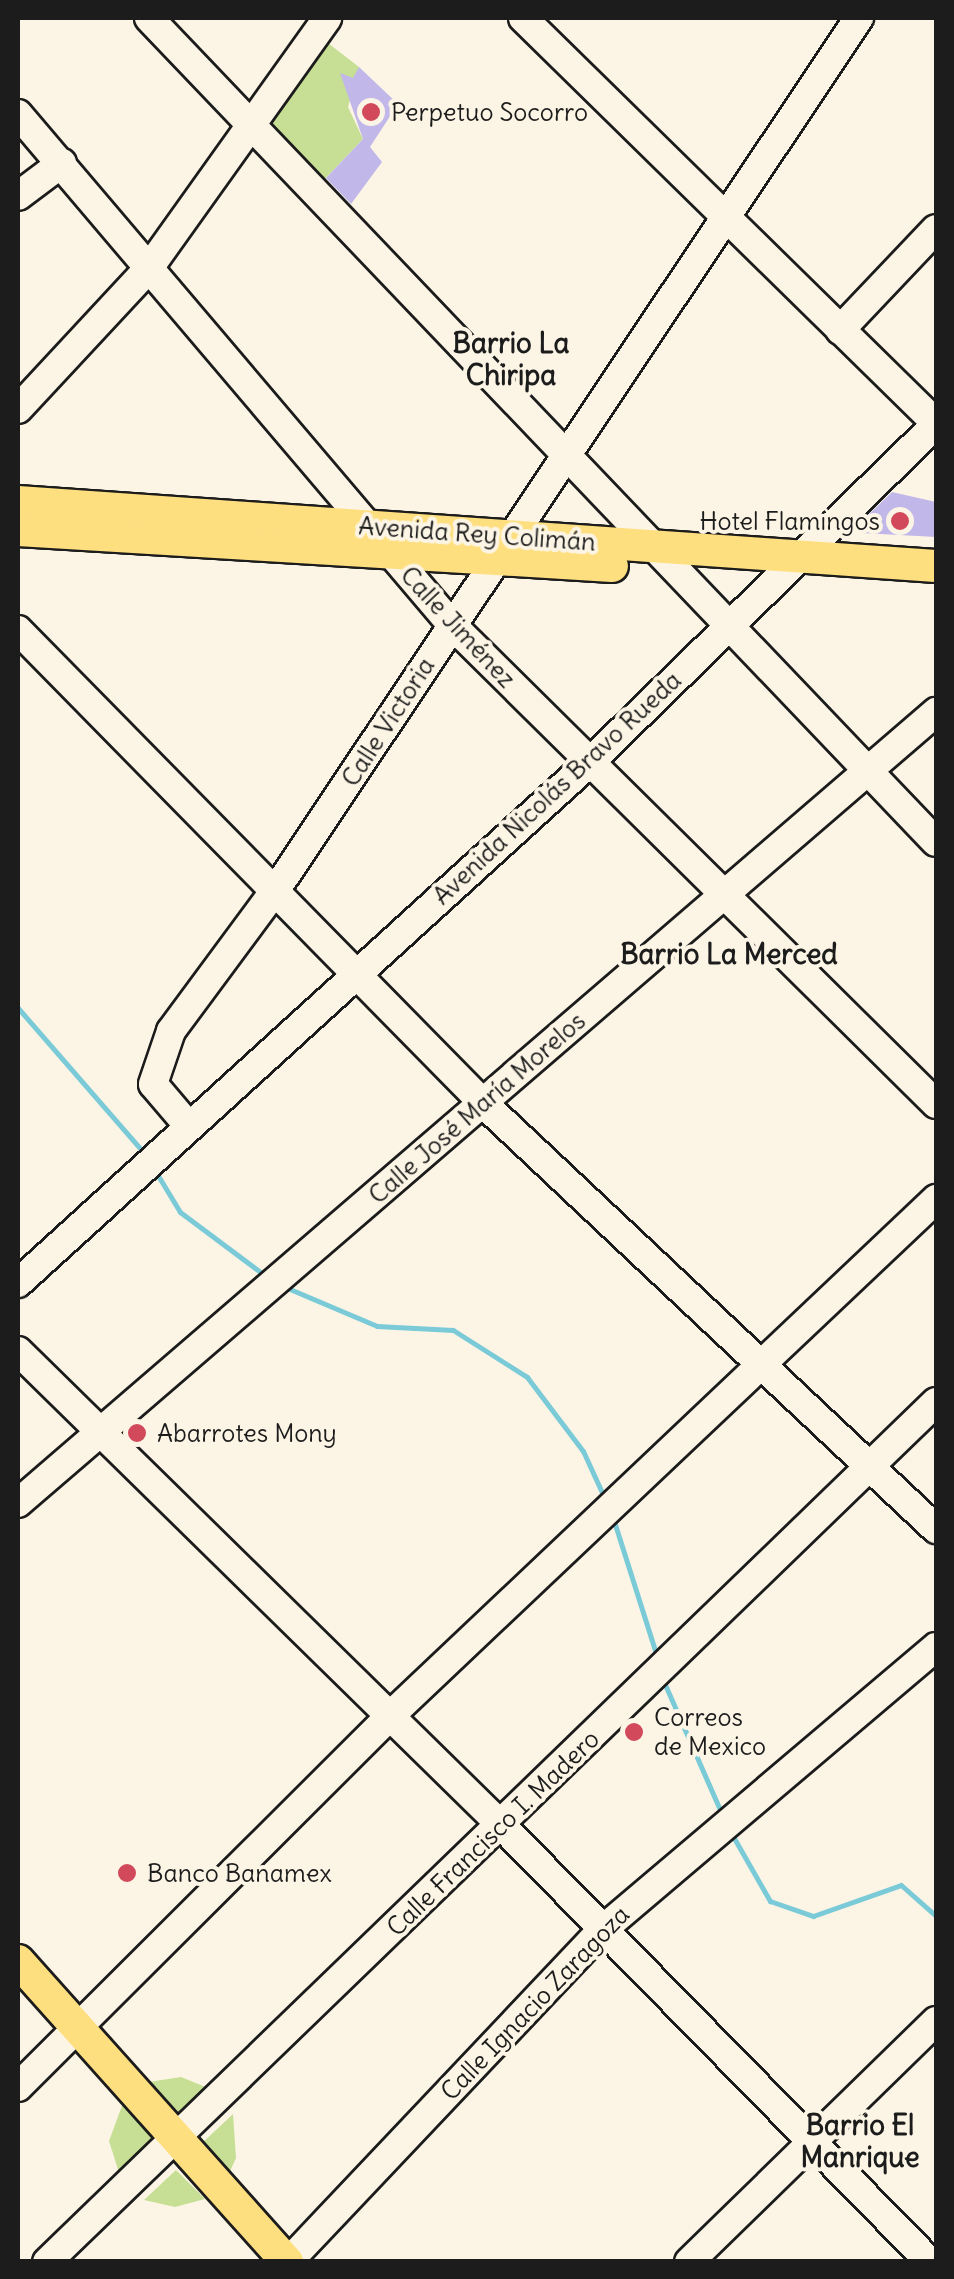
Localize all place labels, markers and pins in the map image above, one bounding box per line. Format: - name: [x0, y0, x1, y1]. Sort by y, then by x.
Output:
- place label: Perpetuo Socorro: [391, 97, 588, 127]
- marker: Perpetuo Socorro: [360, 101, 382, 123]
- place label: Hotel Flamingos: [700, 506, 880, 536]
- marker: Hotel Flamingos: [889, 510, 911, 532]
- place label: Abarrotes Mony: [157, 1418, 337, 1448]
- marker: Abarrotes Mony: [126, 1422, 148, 1444]
- place label: Correos de Mexico: [654, 1703, 766, 1762]
- marker: Correos de Mexico: [623, 1721, 645, 1743]
- place label: Banco Banamex: [147, 1858, 332, 1888]
- marker: Banco Banamex: [116, 1862, 138, 1884]

